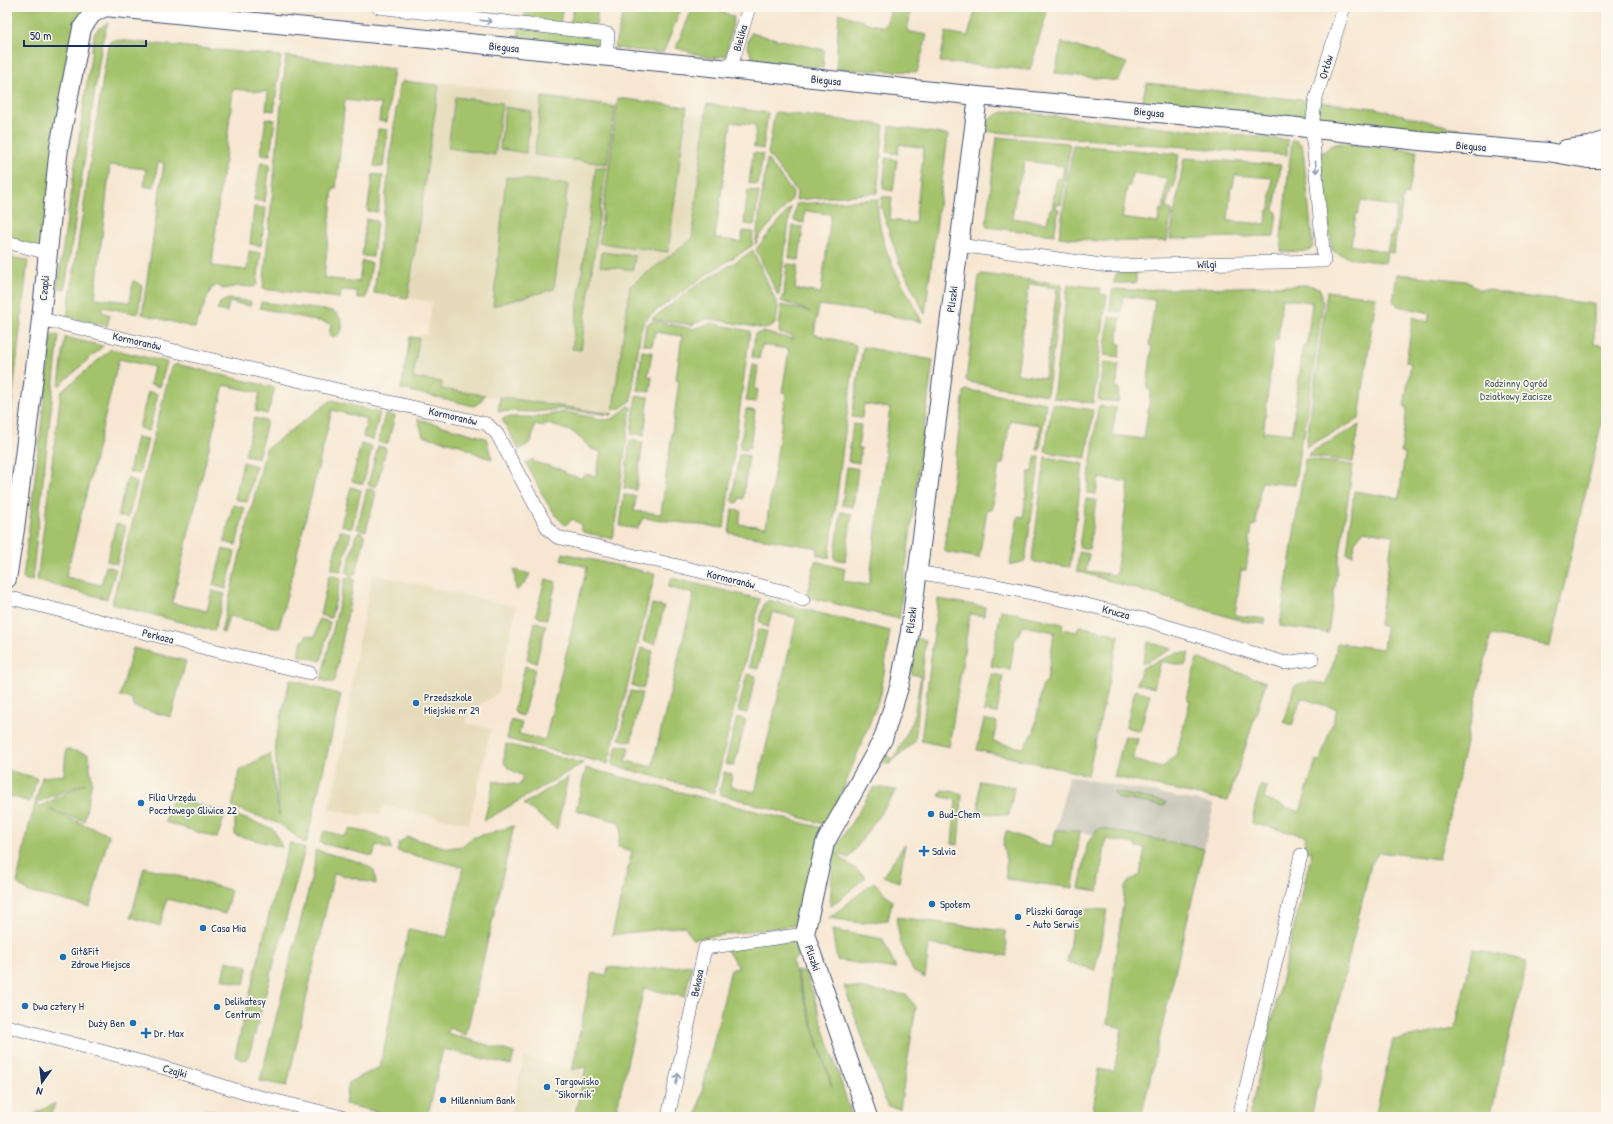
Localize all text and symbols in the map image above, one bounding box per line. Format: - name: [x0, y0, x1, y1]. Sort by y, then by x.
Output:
- one-way arrow: [479, 17, 492, 24]
- scale bar: [24, 22, 146, 48]
- street label: Bielika: [730, 23, 751, 53]
- text: 50 m: [30, 27, 51, 44]
- street label: Biegusa: [488, 38, 520, 56]
- street label: Orłów: [1316, 53, 1336, 81]
- street label: Biegusa: [810, 71, 842, 89]
- street label: Biegusa: [1133, 103, 1165, 121]
- street label: Biegusa: [1455, 138, 1487, 154]
- one-way arrow: [1312, 160, 1319, 173]
- street label: Wilgi: [1197, 257, 1217, 271]
- street label: Czapli: [36, 275, 52, 301]
- street label: Pliszki: [943, 285, 961, 313]
- street label: Kormoranów: [111, 329, 163, 353]
- park label: Rodzinny Ogród Działkowy Zacisze: [1480, 376, 1553, 403]
- street label: Kormoranów: [427, 404, 479, 428]
- street label: Kormoranów: [705, 566, 757, 592]
- street label: Krucza: [1101, 602, 1132, 623]
- street label: Pliszki: [902, 606, 920, 634]
- street label: Perkoza: [141, 625, 176, 647]
- place label: Przedszkole Miejskie nr 29: [424, 690, 479, 717]
- marker: Przedszkole Miejskie nr 29: [411, 698, 421, 708]
- place label: Filia Urzędu Pocztowego Gliwice 22: [148, 790, 237, 817]
- marker: Filia Urzędu Pocztowego Gliwice 22: [136, 798, 146, 808]
- place label: Bud-Chem: [939, 807, 981, 821]
- marker: Bud-Chem: [926, 809, 936, 819]
- place label: Salvia: [932, 844, 956, 858]
- marker: Salvia: [919, 846, 929, 856]
- place label: Społem: [940, 897, 971, 911]
- marker: Społem: [927, 899, 937, 909]
- place label: Pliszki Garage - Auto Serwis: [1026, 904, 1083, 931]
- marker: Pliszki Garage - Auto Serwis: [1013, 912, 1023, 922]
- place label: Casa Mia: [211, 921, 246, 935]
- marker: Casa Mia: [198, 923, 208, 933]
- street label: Pliszki: [802, 943, 824, 973]
- place label: Git&Fit Zdrowe Miejsce: [71, 944, 131, 971]
- marker: Git&Fit Zdrowe Miejsce: [58, 952, 68, 962]
- street label: Bekasa: [687, 967, 707, 998]
- place label: Delikatesy Centrum: [225, 994, 266, 1021]
- place label: Dwa cztery H: [33, 999, 84, 1013]
- marker: Dwa cztery H: [20, 1001, 30, 1011]
- marker: Delikatesy Centrum: [212, 1002, 222, 1012]
- place label: Duży Ben: [89, 1016, 125, 1030]
- marker: Duży Ben: [128, 1018, 138, 1028]
- place label: Dr. Max: [154, 1026, 184, 1040]
- marker: Dr. Max: [141, 1028, 151, 1038]
- street label: Czajki: [161, 1061, 189, 1081]
- north arrow: [22, 1062, 62, 1102]
- one-way arrow: [673, 1073, 681, 1086]
- place label: Targowisko "Sikornik": [555, 1074, 599, 1101]
- marker: Targowisko "Sikornik": [542, 1082, 552, 1092]
- text: N: [35, 1084, 44, 1099]
- place label: Millennium Bank: [451, 1093, 516, 1107]
- marker: Millennium Bank: [438, 1095, 448, 1105]

